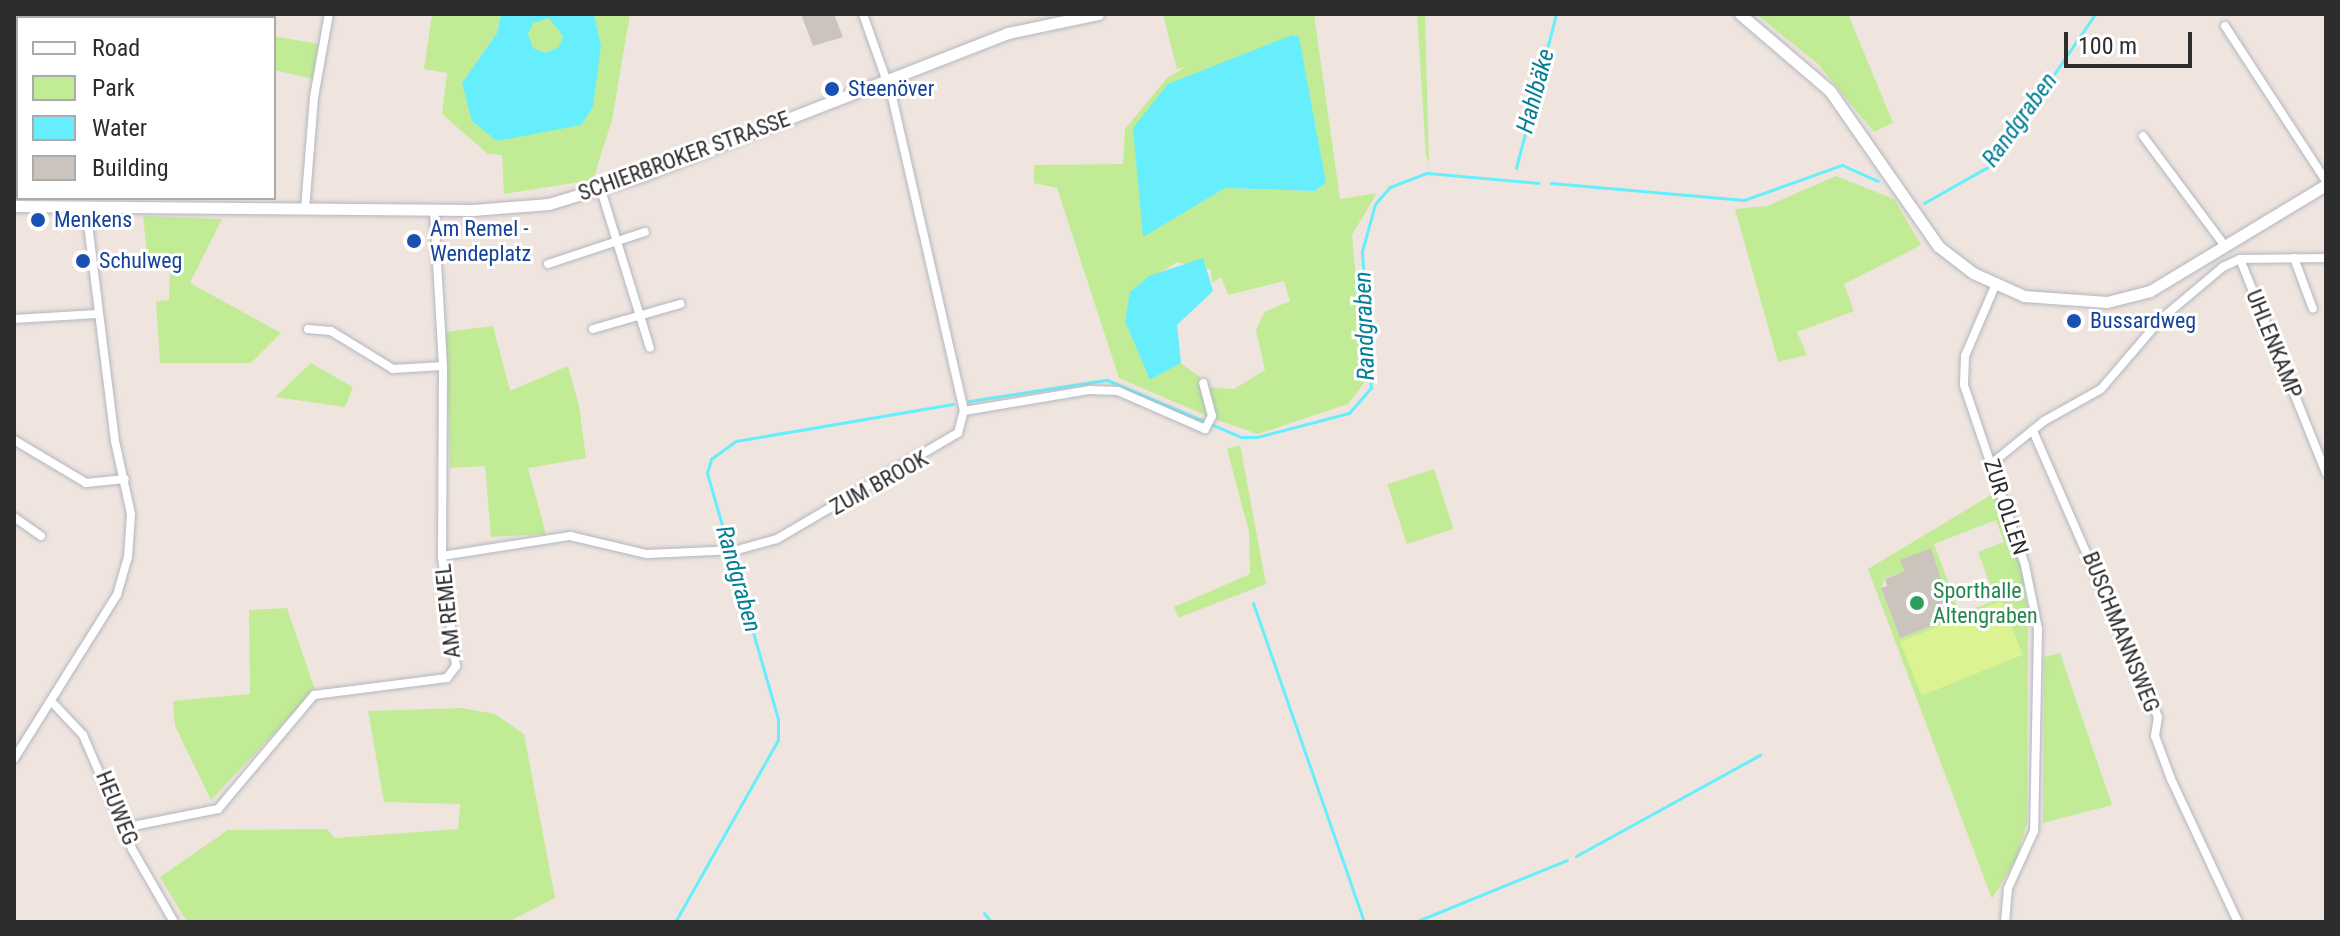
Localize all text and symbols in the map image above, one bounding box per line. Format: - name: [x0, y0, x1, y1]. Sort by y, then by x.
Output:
- legend: [16, 16, 276, 200]
- scale bar: [2068, 16, 2196, 66]
- text: 100 m: [2078, 32, 2137, 60]
- text: Road: [92, 34, 140, 62]
- water label: Hahlbäke: [1511, 46, 1561, 136]
- water label: Randgraben: [1976, 67, 2064, 173]
- text: Park: [92, 74, 135, 102]
- place label: Steenöver: [848, 76, 934, 102]
- marker: Steenöver: [823, 80, 841, 98]
- street label: SCHIERBROKER STRASSE: [575, 105, 793, 207]
- text: Water: [92, 114, 147, 142]
- text: Building: [92, 154, 169, 182]
- place label: Menkens: [54, 207, 132, 233]
- marker: Menkens: [29, 211, 47, 229]
- place label: Am Remel - Wendeplatz: [430, 215, 531, 266]
- marker: Am Remel - Wendeplatz: [405, 232, 423, 250]
- place label: Schulweg: [99, 248, 182, 274]
- marker: Schulweg: [74, 252, 92, 270]
- water label: Randgraben: [1349, 271, 1381, 381]
- street label: UHLENKAMP: [2240, 286, 2308, 402]
- place label: Bussardweg: [2090, 308, 2196, 334]
- marker: Bussardweg: [2065, 312, 2083, 330]
- street label: ZUM BROOK: [826, 445, 932, 521]
- street label: ZUR OLLEN: [1978, 456, 2034, 558]
- water label: Randgraben: [709, 523, 767, 635]
- street label: BUSCHMANNSWEG: [2077, 548, 2165, 716]
- street label: AM REMEL: [430, 562, 466, 660]
- place label: Sporthalle Altengraben: [1933, 577, 2038, 628]
- marker: Sporthalle Altengraben: [1908, 594, 1926, 612]
- street label: HEUWEG: [90, 767, 144, 849]

